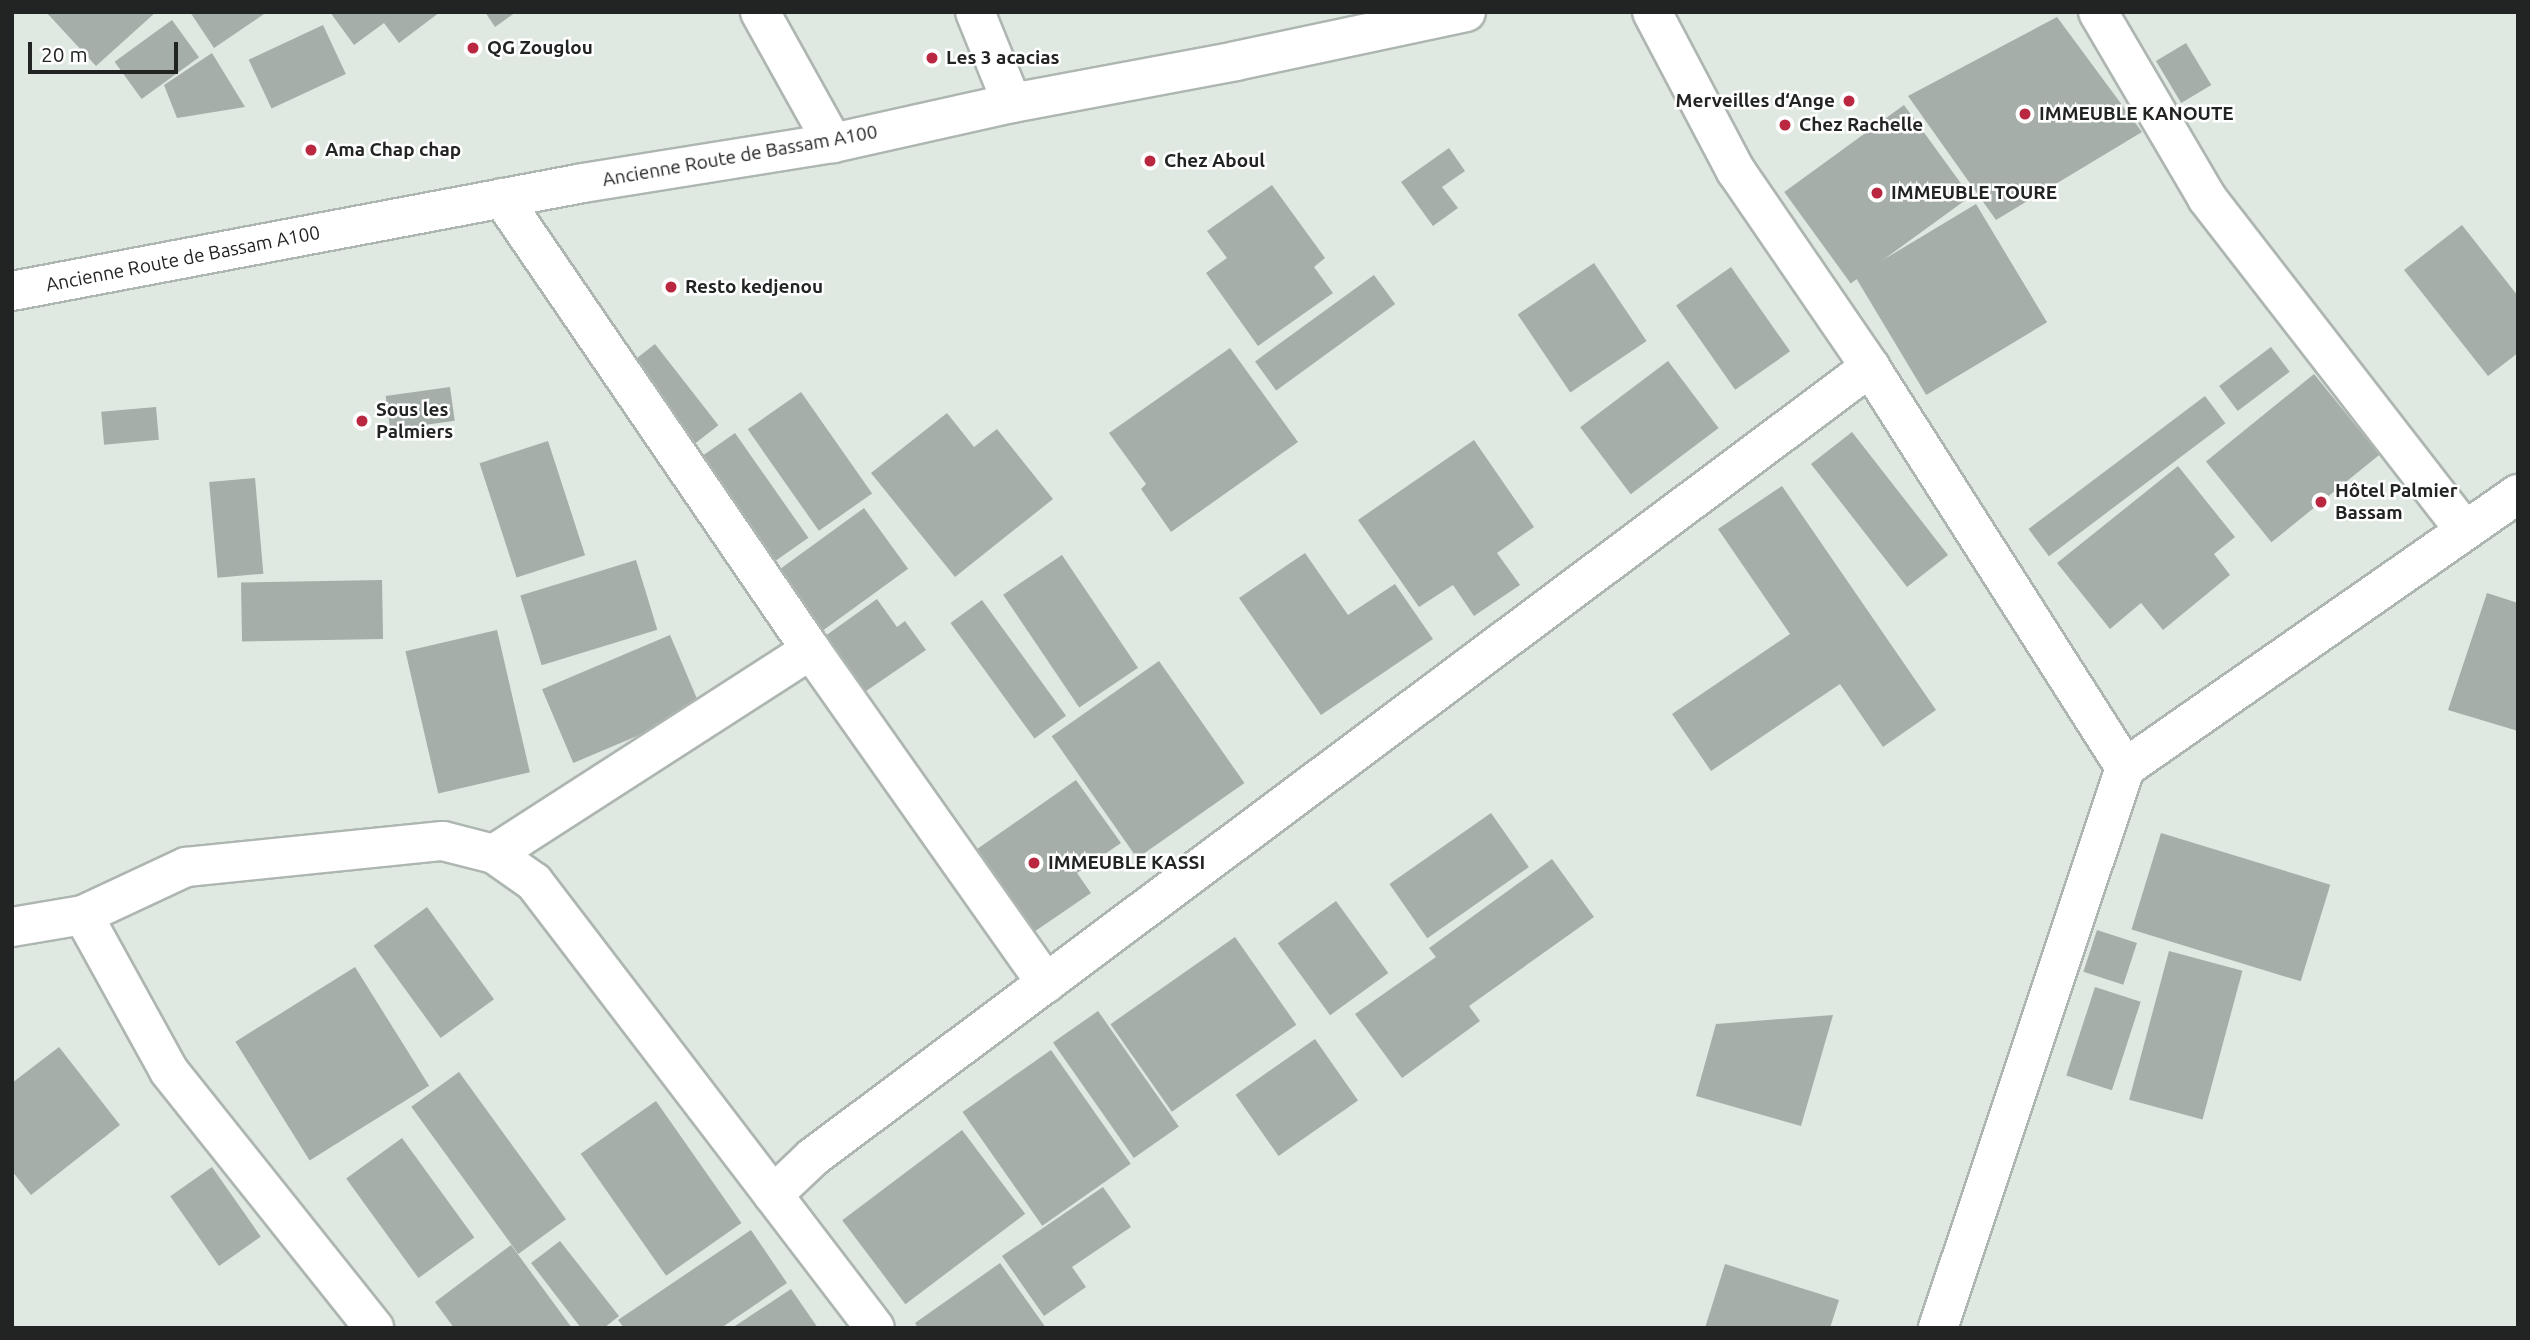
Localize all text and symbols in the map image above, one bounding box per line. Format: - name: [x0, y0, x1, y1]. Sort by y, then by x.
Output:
- scale bar: [32, 28, 182, 72]
- place label: QG Zouglou: [487, 37, 593, 59]
- marker: QG Zouglou: [465, 40, 481, 56]
- text: 20 m: [41, 42, 88, 66]
- place label: Les 3 acacias: [946, 47, 1060, 69]
- marker: Les 3 acacias: [924, 50, 940, 66]
- place label: Merveilles d‘Ange: [1676, 90, 1835, 112]
- marker: Merveilles d‘Ange: [1841, 93, 1857, 109]
- place label: IMMEUBLE KANOUTE: [2039, 103, 2234, 125]
- marker: IMMEUBLE KANOUTE: [2017, 106, 2033, 122]
- place label: Chez Rachelle: [1799, 114, 1923, 136]
- marker: Chez Rachelle: [1777, 117, 1793, 133]
- street label: Ancienne Route de Bassam A100: [601, 121, 879, 191]
- place label: Ama Chap chap: [325, 139, 461, 161]
- marker: Ama Chap chap: [303, 142, 319, 158]
- place label: Chez Aboul: [1164, 150, 1265, 172]
- marker: Chez Aboul: [1142, 153, 1158, 169]
- place label: IMMEUBLE TOURE: [1891, 182, 2057, 204]
- marker: IMMEUBLE TOURE: [1869, 185, 1885, 201]
- street label: Ancienne Route de Bassam A100: [44, 221, 322, 297]
- place label: Resto kedjenou: [685, 276, 823, 298]
- marker: Resto kedjenou: [663, 279, 679, 295]
- place label: Sous les Palmiers: [376, 399, 453, 443]
- marker: Sous les Palmiers: [354, 413, 370, 429]
- place label: Hôtel Palmier Bassam: [2335, 480, 2457, 524]
- marker: Hôtel Palmier Bassam: [2313, 494, 2329, 510]
- place label: IMMEUBLE KASSI: [1048, 852, 1205, 874]
- marker: IMMEUBLE KASSI: [1026, 855, 1042, 871]

